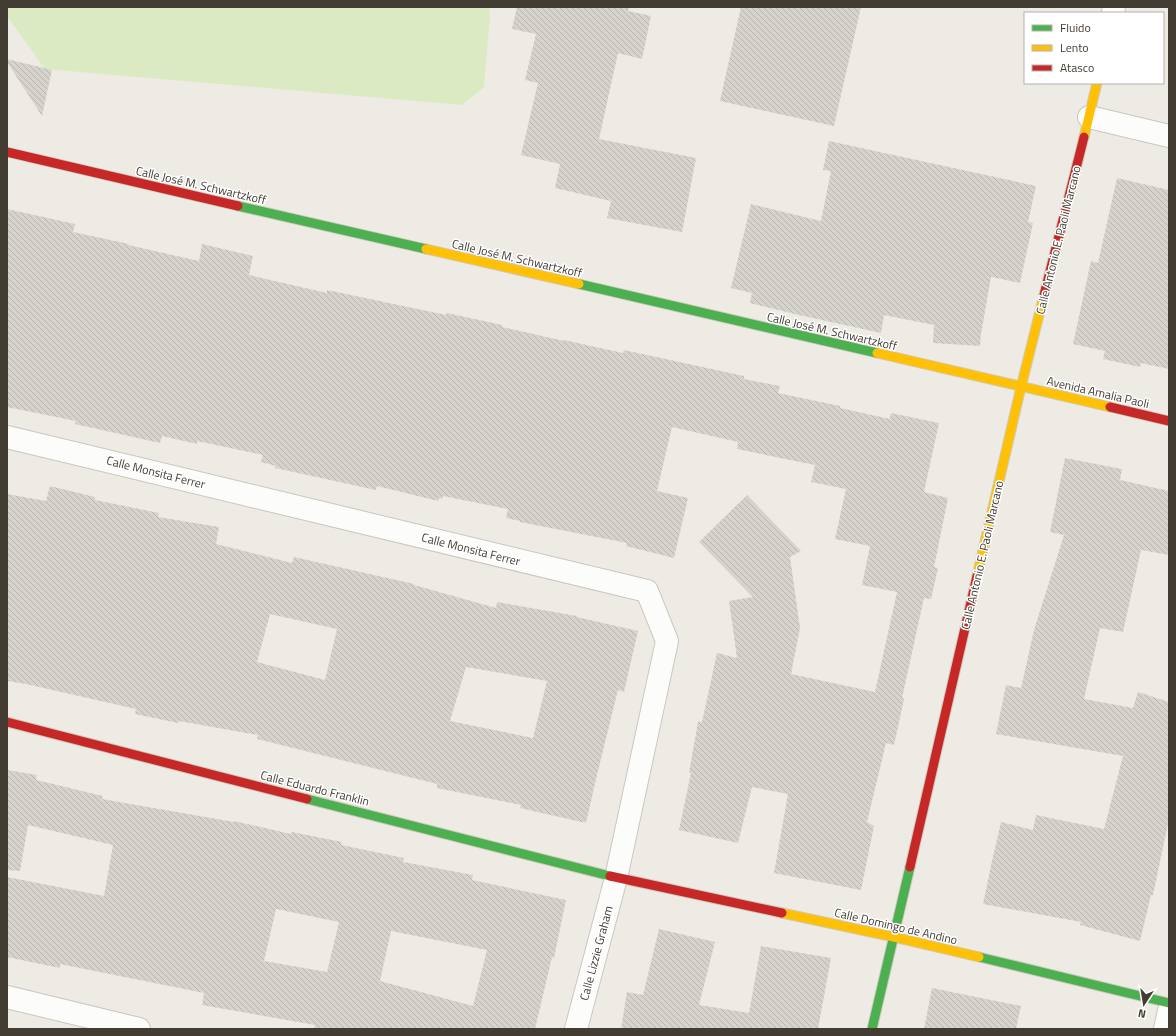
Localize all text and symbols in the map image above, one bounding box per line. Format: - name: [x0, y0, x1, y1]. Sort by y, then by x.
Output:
- legend: [1024, 12, 1164, 84]
- text: Fluido: [1060, 18, 1091, 37]
- text: Lento: [1060, 38, 1089, 57]
- text: Atasco: [1060, 58, 1094, 77]
- street label: Calle José M. Schwartzkoff: [134, 161, 268, 209]
- street label: Calle Antonio E. Paoli Marcano: [1030, 164, 1086, 316]
- street label: Calle José M. Schwartzkoff: [450, 234, 584, 282]
- street label: Calle José M. Schwartzkoff: [765, 307, 899, 355]
- street label: Avenida Amalia Paoli: [1045, 371, 1151, 413]
- street label: Calle Monsita Ferrer: [105, 451, 207, 493]
- street label: Calle Antonio E. Paoli Marcano: [956, 479, 1008, 631]
- street label: Calle Monsita Ferrer: [420, 528, 522, 570]
- street label: Calle Eduardo Franklin: [259, 765, 371, 811]
- street label: Calle Lizzie Graham: [574, 903, 618, 1003]
- street label: Calle Domingo de Andino: [833, 903, 959, 949]
- north arrow: [1124, 984, 1164, 1024]
- text: N: [1137, 1005, 1147, 1022]

